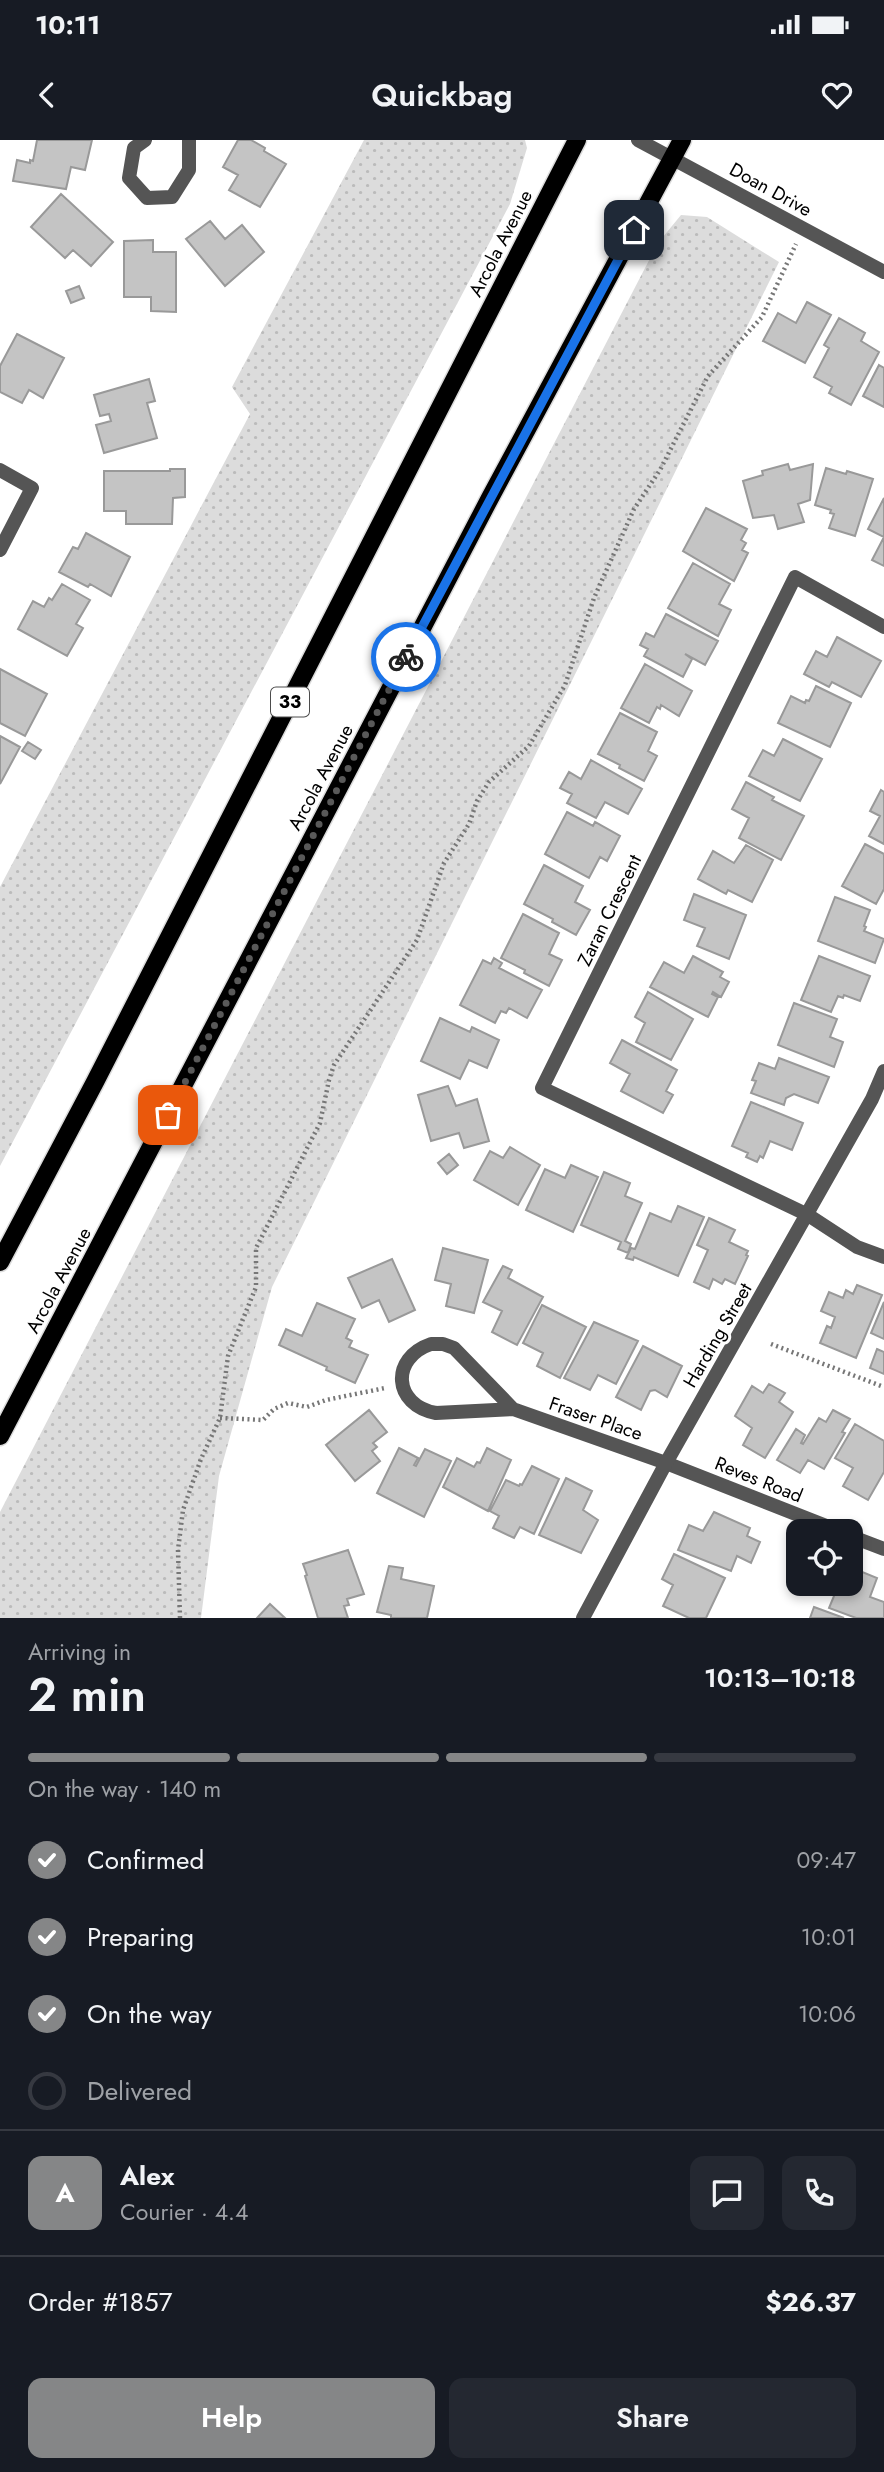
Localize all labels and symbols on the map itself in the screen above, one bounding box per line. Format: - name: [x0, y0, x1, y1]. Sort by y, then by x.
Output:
- street label: Doan Drive: [725, 156, 817, 223]
- street label: Arcola Avenue: [462, 185, 539, 301]
- pin: [604, 200, 664, 260]
- courier: [371, 622, 441, 692]
- road number: 33: [271, 688, 309, 716]
- street label: Arcola Avenue: [281, 719, 360, 835]
- street label: Zaran Crescent: [571, 850, 648, 970]
- pin: [138, 1085, 198, 1145]
- street label: Arcola Avenue: [19, 1222, 98, 1338]
- street label: Harding Street: [677, 1278, 759, 1393]
- street label: Fraser Place: [545, 1390, 646, 1447]
- street label: Reves Road: [711, 1450, 807, 1509]

